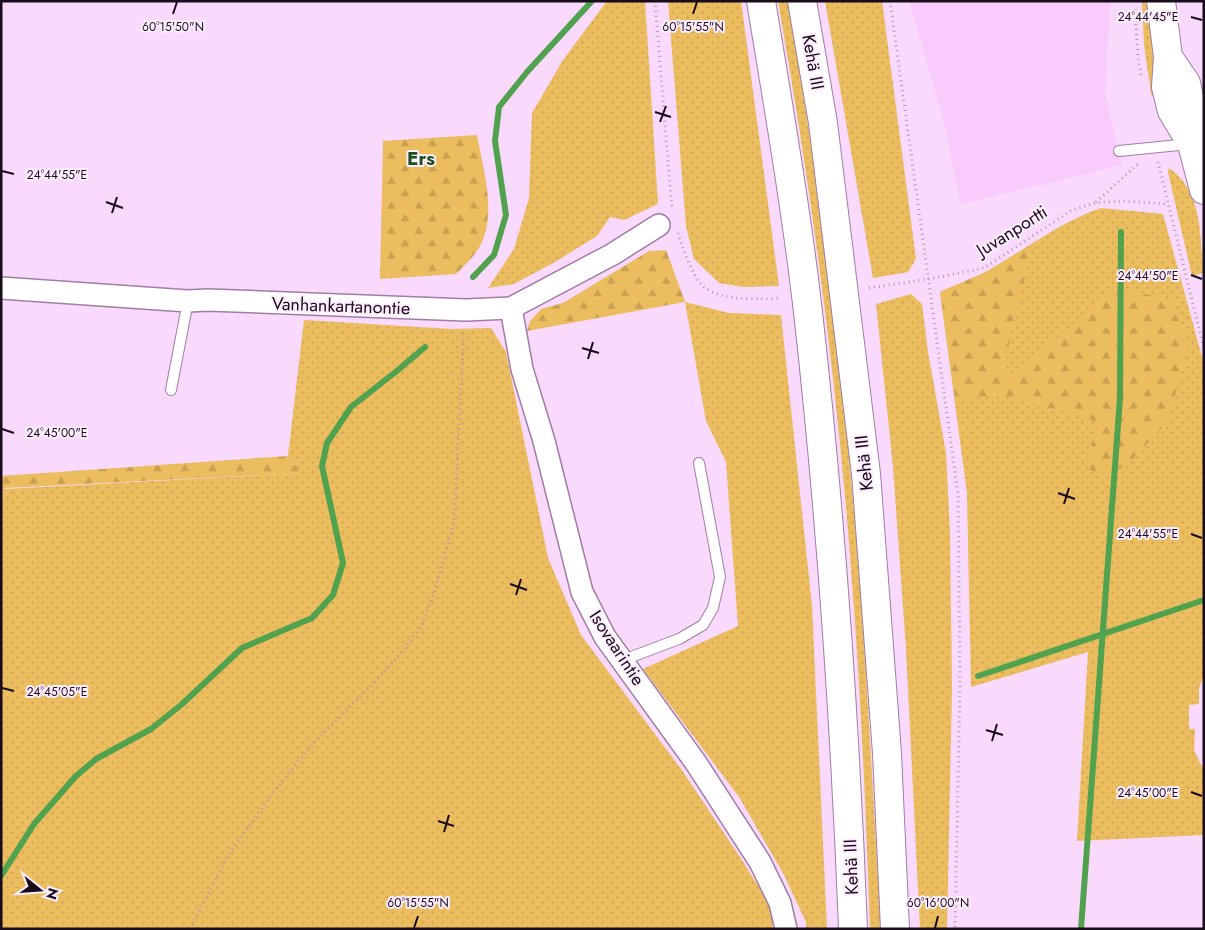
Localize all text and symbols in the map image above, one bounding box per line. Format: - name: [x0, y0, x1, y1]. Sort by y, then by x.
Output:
- text: 24°44'45"E: [1118, 8, 1178, 26]
- text: 60°15'50"N: [142, 18, 204, 36]
- text: 60°15'55"N: [662, 18, 724, 36]
- street label: Kehä III: [795, 32, 831, 92]
- district label: Ers: [407, 145, 435, 172]
- text: 24°44'55"E: [27, 166, 87, 184]
- street label: Juvanportti: [970, 199, 1053, 264]
- text: 24°44'50"E: [1118, 267, 1178, 285]
- street label: Vanhankartanontie: [271, 291, 411, 321]
- text: 24°45'00"E: [27, 424, 87, 442]
- street label: Kehä III: [848, 434, 880, 492]
- text: 24°44'55"E: [1118, 525, 1178, 543]
- street label: Isovaarintie: [583, 605, 651, 691]
- text: 24°45'05"E: [27, 683, 87, 701]
- text: 24°45'00"E: [1118, 784, 1178, 802]
- street label: Kehä III: [837, 839, 865, 895]
- north arrow: [15, 865, 65, 915]
- text: N: [41, 886, 64, 902]
- text: 60°15'55"N: [387, 894, 449, 912]
- text: 60°16'00"N: [907, 894, 969, 912]

